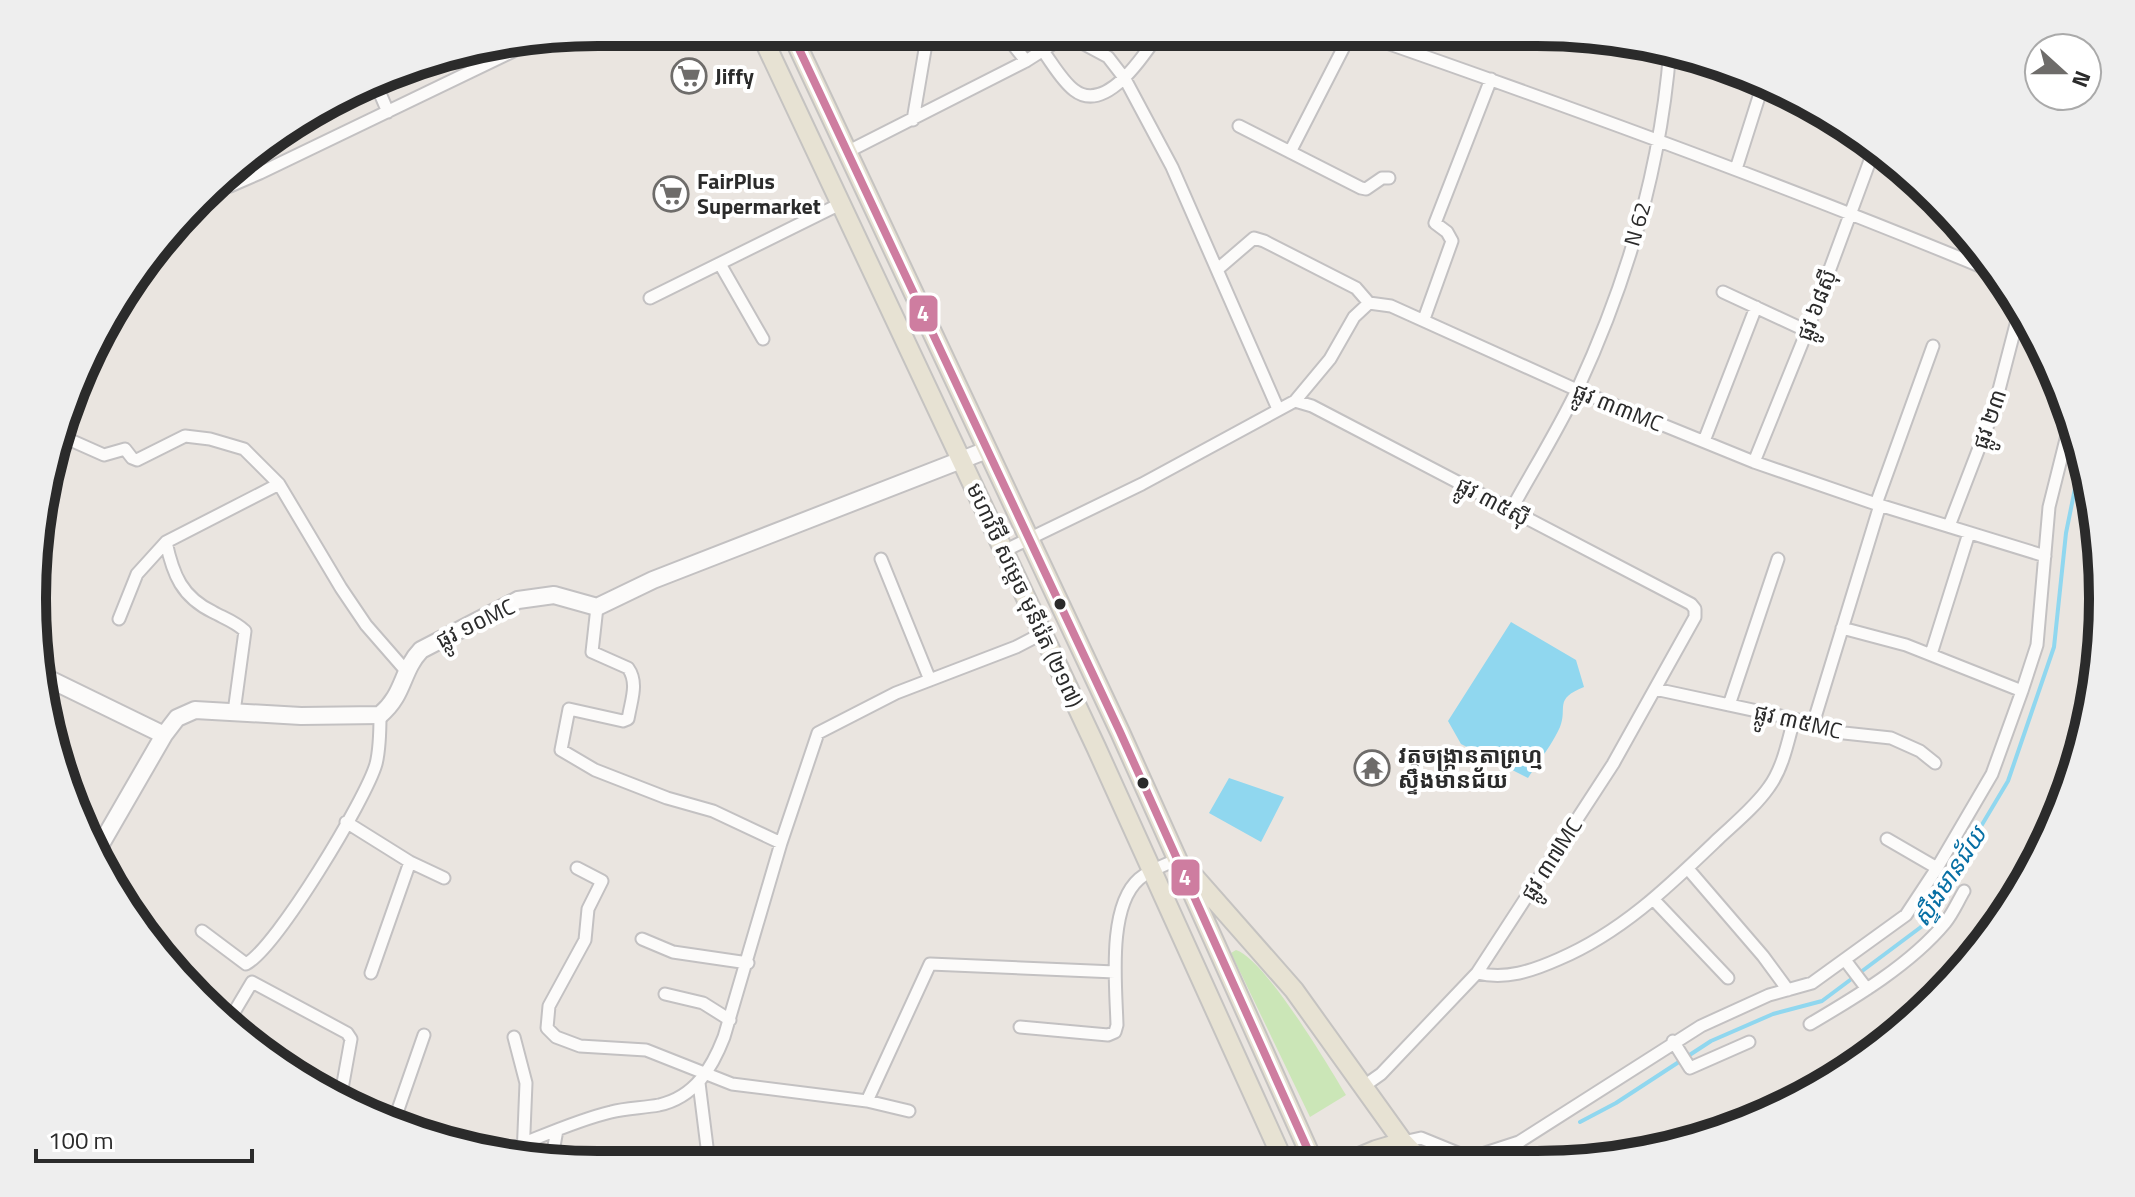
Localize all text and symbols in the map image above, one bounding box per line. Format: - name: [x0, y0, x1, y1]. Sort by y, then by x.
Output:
- north arrow: [2023, 32, 2103, 112]
- supermarket icon: Jiffy: [670, 57, 708, 95]
- place label: Jiffy: [715, 59, 754, 93]
- text: N: [2063, 66, 2100, 92]
- place label: FairPlus Supermarket: [697, 164, 821, 223]
- supermarket icon: FairPlus Supermarket: [652, 175, 690, 213]
- street label: N 62: [1615, 198, 1659, 250]
- street label: ផ្លូវ ៦៨ស៊ី: [1787, 264, 1848, 347]
- line badge: 4: [908, 294, 939, 333]
- text: 4: [917, 296, 929, 330]
- street label: ផ្លូវ ៣៣MC: [1567, 374, 1668, 444]
- street label: ផ្លូវ ២៣: [1963, 384, 2018, 455]
- street label: ផ្លូវ ៣៥ស៊ី: [1448, 467, 1536, 538]
- street label: មហាវិថី សម្តេច មុនីរ៉េត (២១៧): [958, 477, 1092, 713]
- street label: ផ្លូវ ១០MC: [430, 589, 522, 660]
- unlabelled marker: [1052, 596, 1068, 612]
- street label: ផ្លូវ ៣៥MC: [1750, 694, 1845, 751]
- place label: វត្តចង្ក្រានតាព្រហ្ម ស្ទឹងមានជ័យ: [1398, 738, 1542, 797]
- temple icon: វត្តចង្ក្រានតាព្រហ្ម ស្ទឹងមានជ័យ: [1353, 749, 1391, 787]
- unlabelled marker: [1135, 775, 1151, 791]
- street label: ផ្លូវ ៣៧MC: [1512, 811, 1593, 909]
- water label: ស្ទឹងមានជ័យ: [1903, 817, 1996, 933]
- line badge: 4: [1170, 858, 1201, 897]
- text: 4: [1179, 860, 1191, 894]
- scale bar: [36, 1113, 252, 1163]
- text: 100 m: [48, 1122, 114, 1158]

